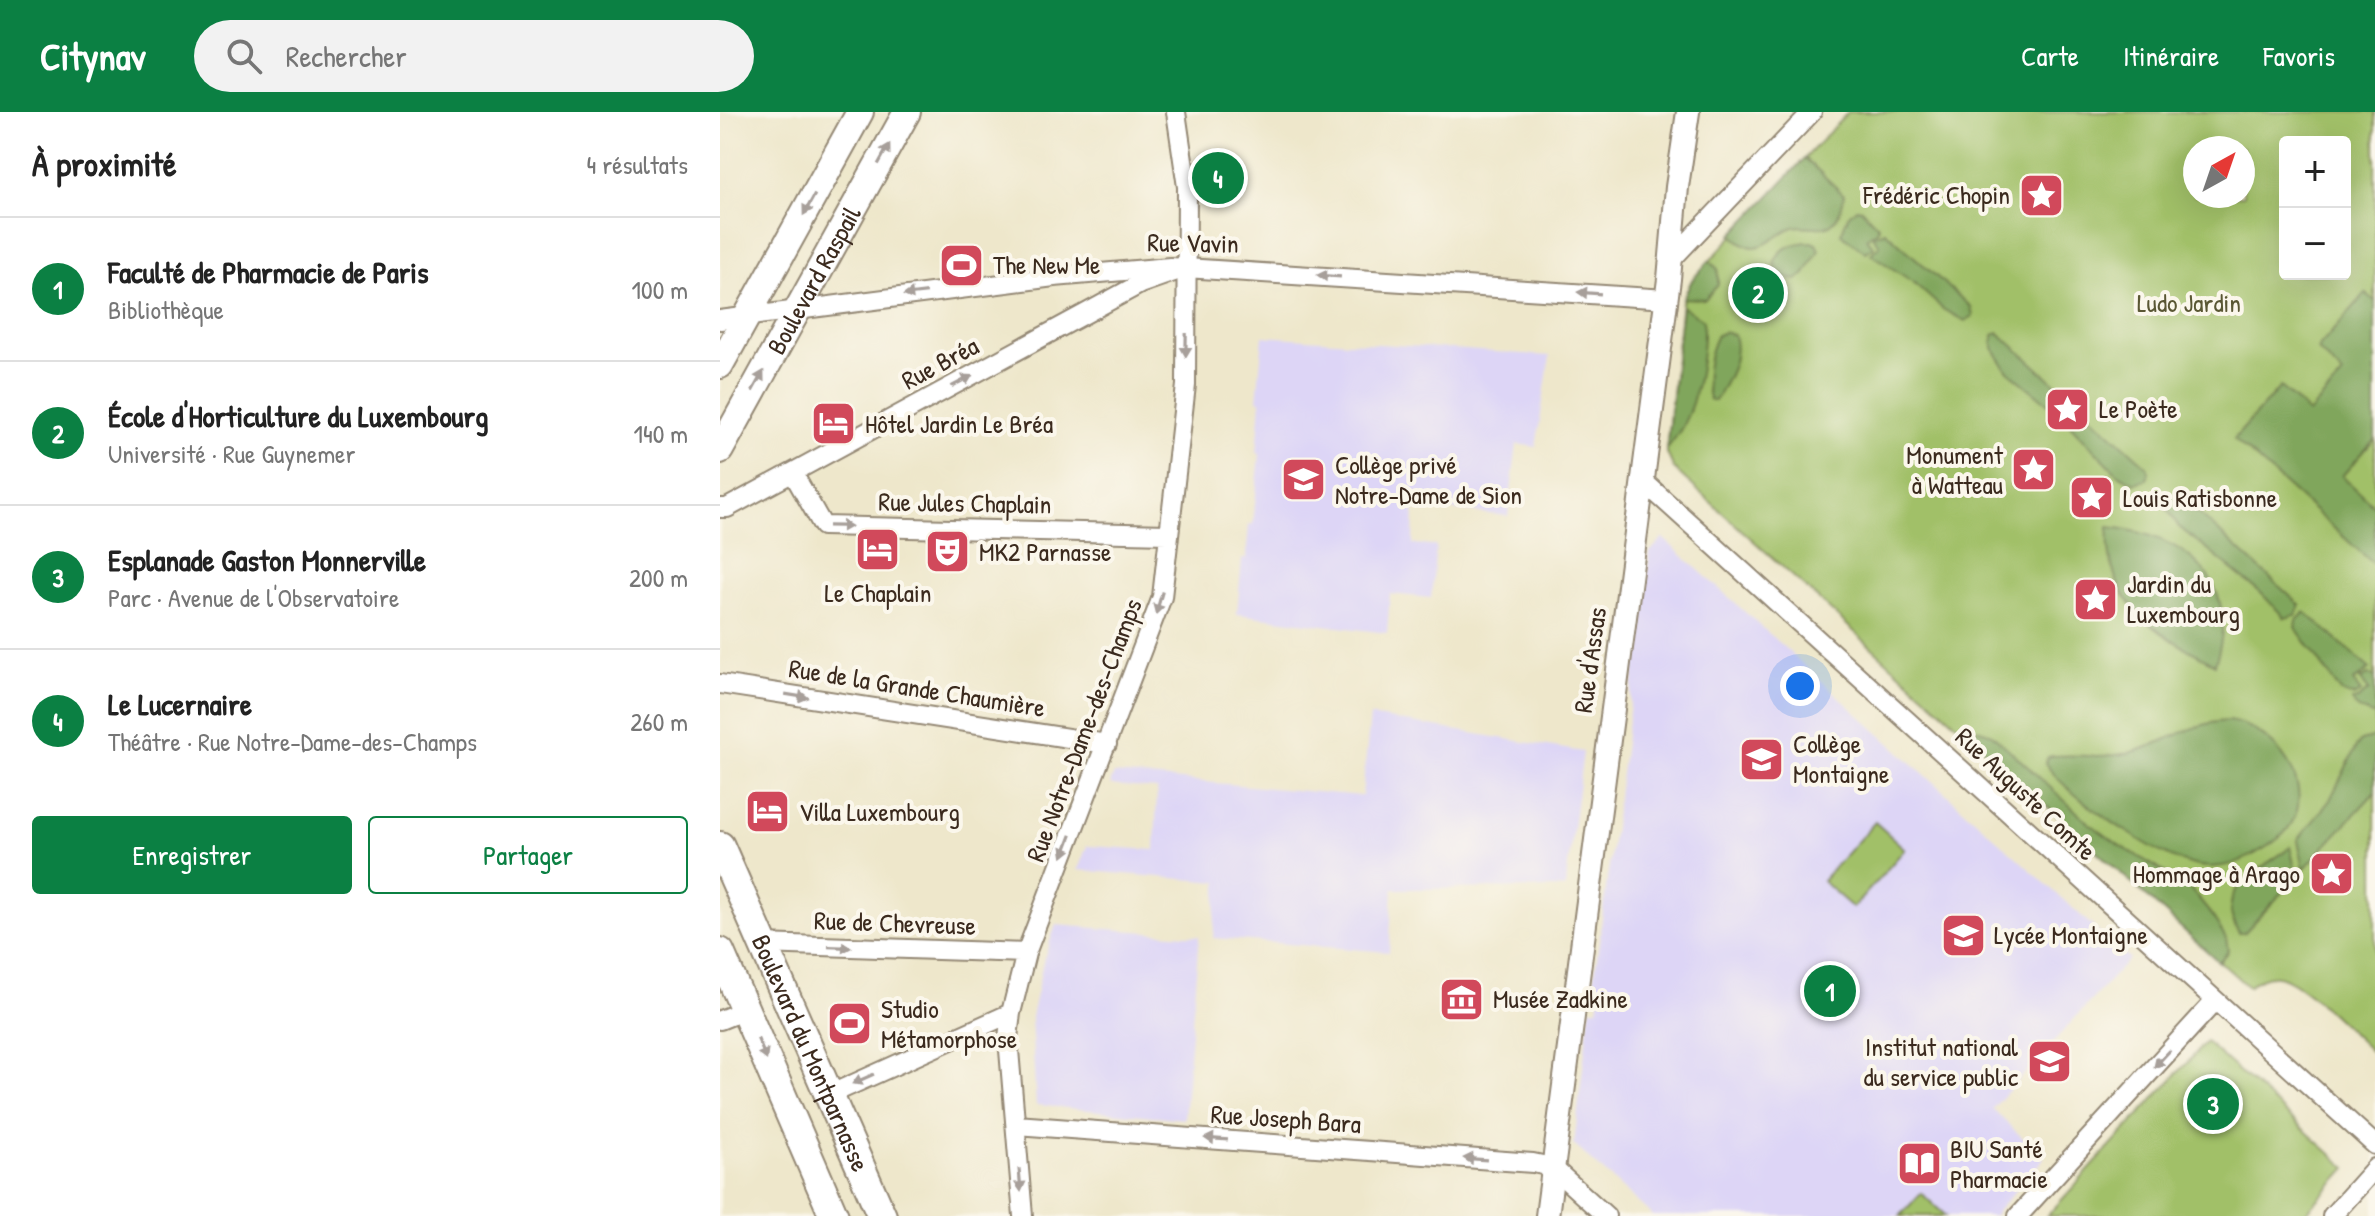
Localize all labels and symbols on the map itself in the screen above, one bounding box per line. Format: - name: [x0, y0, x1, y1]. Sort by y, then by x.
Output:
- north arrow: [2183, 136, 2255, 208]
- one-way arrow: [877, 143, 891, 165]
- pin: 4: [1192, 148, 1244, 208]
- place icon: Frédéric Chopin: [2017, 171, 2065, 219]
- place label: Frédéric Chopin: [1862, 177, 2010, 212]
- one-way arrow: [802, 194, 816, 216]
- street label: Boulevard Raspail: [758, 200, 869, 360]
- street label: Rue Vavin: [1147, 224, 1239, 261]
- sports icon: The New Me: [938, 241, 986, 289]
- place label: The New Me: [993, 247, 1100, 282]
- pin: 2: [1732, 263, 1784, 323]
- one-way arrow: [1316, 269, 1341, 282]
- park label: Ludo Jardin: [2137, 285, 2241, 320]
- one-way arrow: [1576, 286, 1601, 299]
- one-way arrow: [902, 288, 927, 301]
- street label: Rue Bréa: [895, 328, 984, 397]
- one-way arrow: [1180, 333, 1193, 358]
- one-way arrow: [751, 370, 764, 393]
- one-way arrow: [951, 375, 973, 389]
- place icon: Le Poète: [2044, 385, 2092, 433]
- place label: Le Poète: [2099, 391, 2178, 426]
- hotel icon: Hôtel Jardin Le Bréa: [810, 400, 858, 448]
- place label: Hôtel Jardin Le Bréa: [865, 406, 1053, 441]
- place label: Monument à Watteau: [1906, 437, 2004, 502]
- place icon: Monument à Watteau: [2010, 446, 2058, 494]
- place label: Collège privé Notre-Dame de Sion: [1335, 447, 1522, 512]
- school or university icon: Collège privé Notre-Dame de Sion: [1280, 456, 1328, 504]
- place icon: Louis Ratisbonne: [2068, 474, 2116, 522]
- place label: Louis Ratisbonne: [2123, 480, 2277, 515]
- street label: Rue Jules Chaplain: [878, 483, 1052, 522]
- one-way arrow: [828, 520, 853, 533]
- hotel icon: Le Chaplain: [854, 526, 902, 574]
- theatre icon: MK2 Parnasse: [924, 528, 972, 576]
- place label: MK2 Parnasse: [979, 534, 1111, 569]
- place label: Jardin du Luxembourg: [2127, 566, 2240, 631]
- place label: Le Chaplain: [824, 575, 932, 610]
- place icon: Jardin du Luxembourg: [2072, 575, 2120, 623]
- one-way arrow: [1152, 591, 1165, 615]
- street label: Rue Notre-Dame-des-Champs: [1017, 593, 1150, 866]
- street label: Rue d'Assas: [1565, 605, 1614, 715]
- street label: Rue de la Grande Chaumière: [786, 650, 1048, 725]
- your location: [1780, 666, 1820, 706]
- one-way arrow: [785, 690, 810, 702]
- street label: Rue Auguste Comte: [1948, 719, 2104, 868]
- place label: Collège Montaigne: [1793, 726, 1889, 791]
- school or university icon: Collège Montaigne: [1738, 735, 1786, 783]
- hotel icon: Villa Luxembourg: [744, 788, 792, 836]
- place label: Villa Luxembourg: [799, 794, 960, 829]
- one-way arrow: [1060, 834, 1073, 858]
- place icon: Hommage à Arago: [2307, 850, 2355, 898]
- place label: Hommage à Arago: [2133, 856, 2300, 891]
- street label: Rue de Chevreuse: [813, 902, 977, 943]
- school or university icon: Lycée Montaigne: [1939, 911, 1987, 959]
- place label: Lycée Montaigne: [1994, 917, 2148, 952]
- street label: Boulevard du Montparnasse: [744, 929, 878, 1177]
- one-way arrow: [828, 941, 853, 954]
- pin: 1: [1804, 961, 1856, 1021]
- museum icon: Musée Zadkine: [1438, 975, 1486, 1023]
- place label: Musée Zadkine: [1493, 981, 1628, 1016]
- place label: Studio Métamorphose: [881, 991, 1017, 1056]
- sports icon: Studio Métamorphose: [826, 1000, 874, 1048]
- place label: Institut national du service public: [1863, 1029, 2018, 1094]
- one-way arrow: [755, 1037, 768, 1061]
- school or university icon: Institut national du service public: [2025, 1038, 2073, 1086]
- one-way arrow: [2154, 1049, 2172, 1068]
- one-way arrow: [851, 1072, 875, 1086]
- pin: 3: [2187, 1074, 2239, 1134]
- street label: Rue Joseph Bara: [1210, 1096, 1362, 1141]
- place label: BIU Santé Pharmacie: [1950, 1131, 2048, 1196]
- one-way arrow: [1203, 1132, 1228, 1145]
- library icon: BIU Santé Pharmacie: [1895, 1140, 1943, 1188]
- one-way arrow: [1462, 1152, 1487, 1165]
- one-way arrow: [1014, 1168, 1027, 1193]

